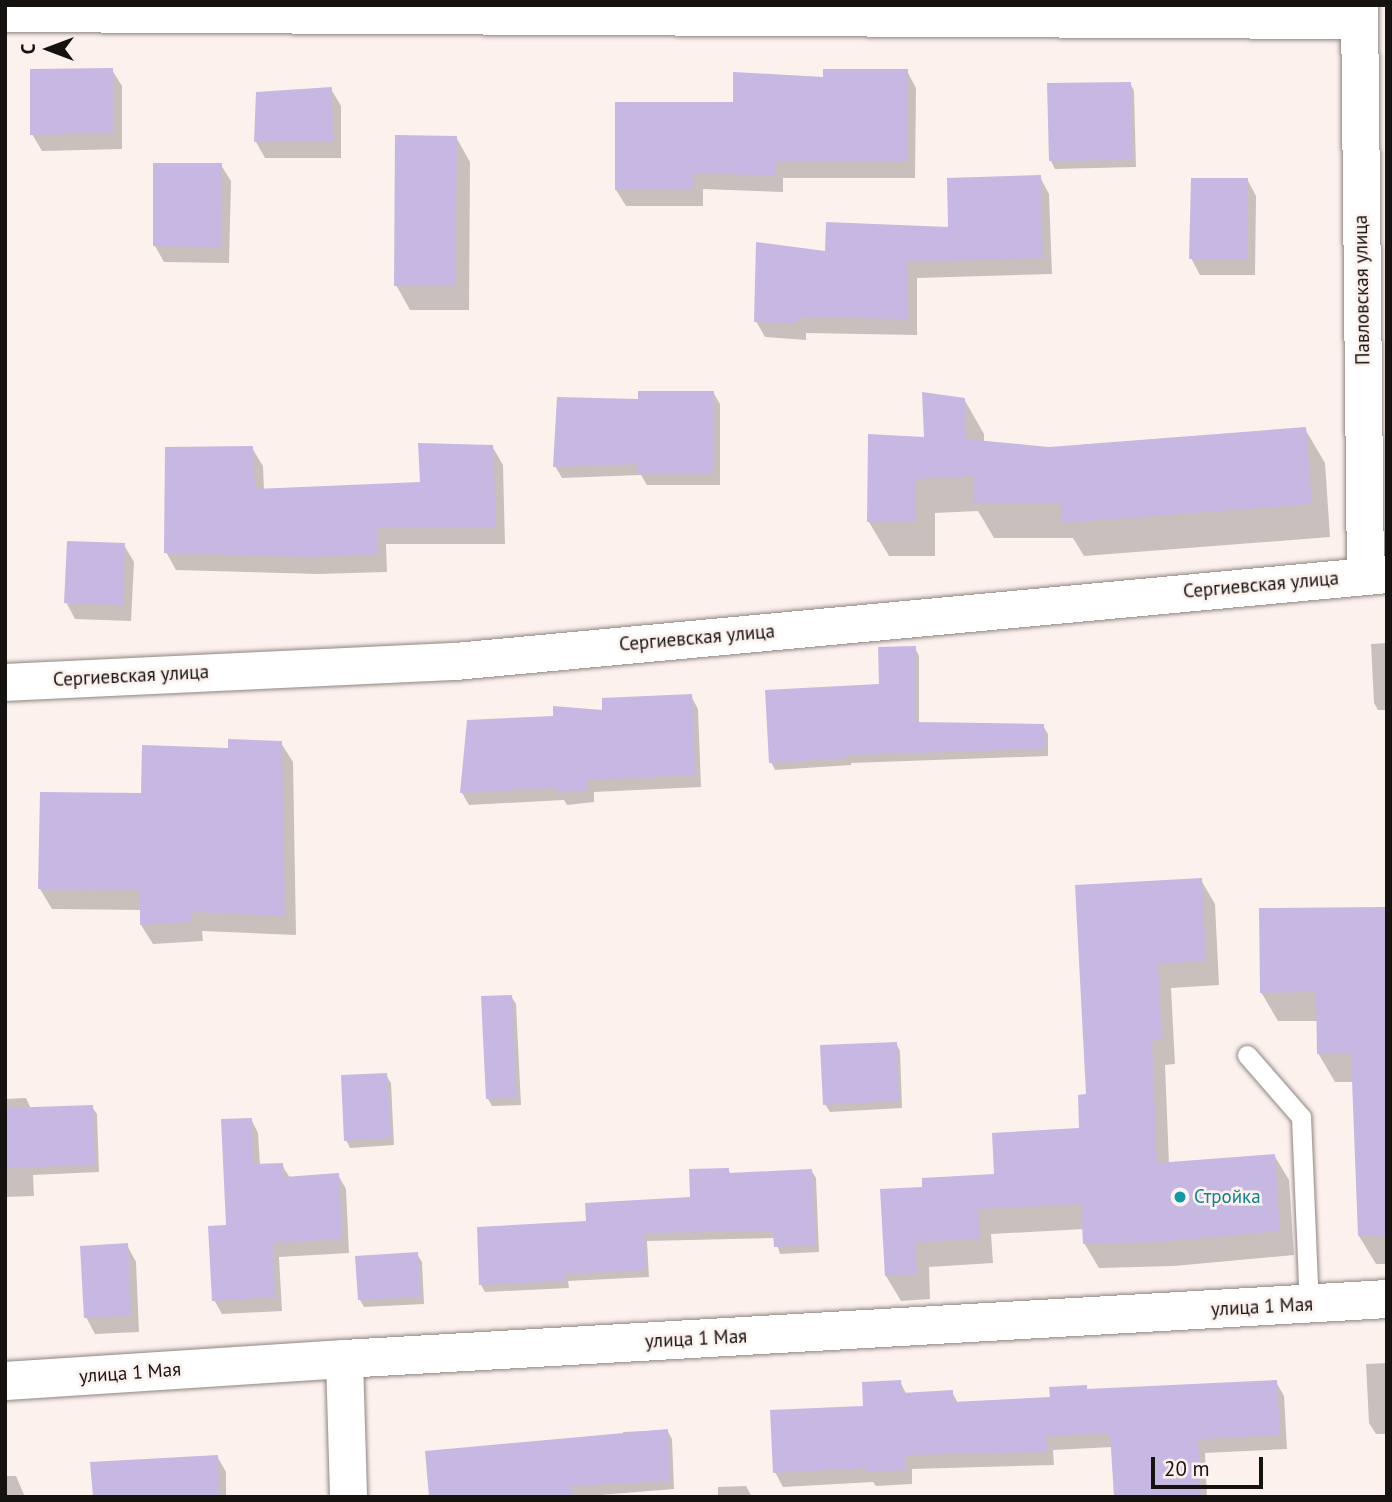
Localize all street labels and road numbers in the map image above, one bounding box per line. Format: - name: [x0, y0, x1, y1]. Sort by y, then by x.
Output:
- street label: Павловская улица: [1349, 215, 1375, 365]
- street label: Сергиевская улица: [1182, 567, 1340, 603]
- street label: Сергиевская улица: [618, 620, 776, 656]
- street label: Сергиевская улица: [52, 661, 210, 691]
- street label: улица 1 Мая: [1210, 1293, 1314, 1321]
- street label: улица 1 Мая: [644, 1325, 748, 1353]
- street label: улица 1 Мая: [78, 1358, 182, 1388]

